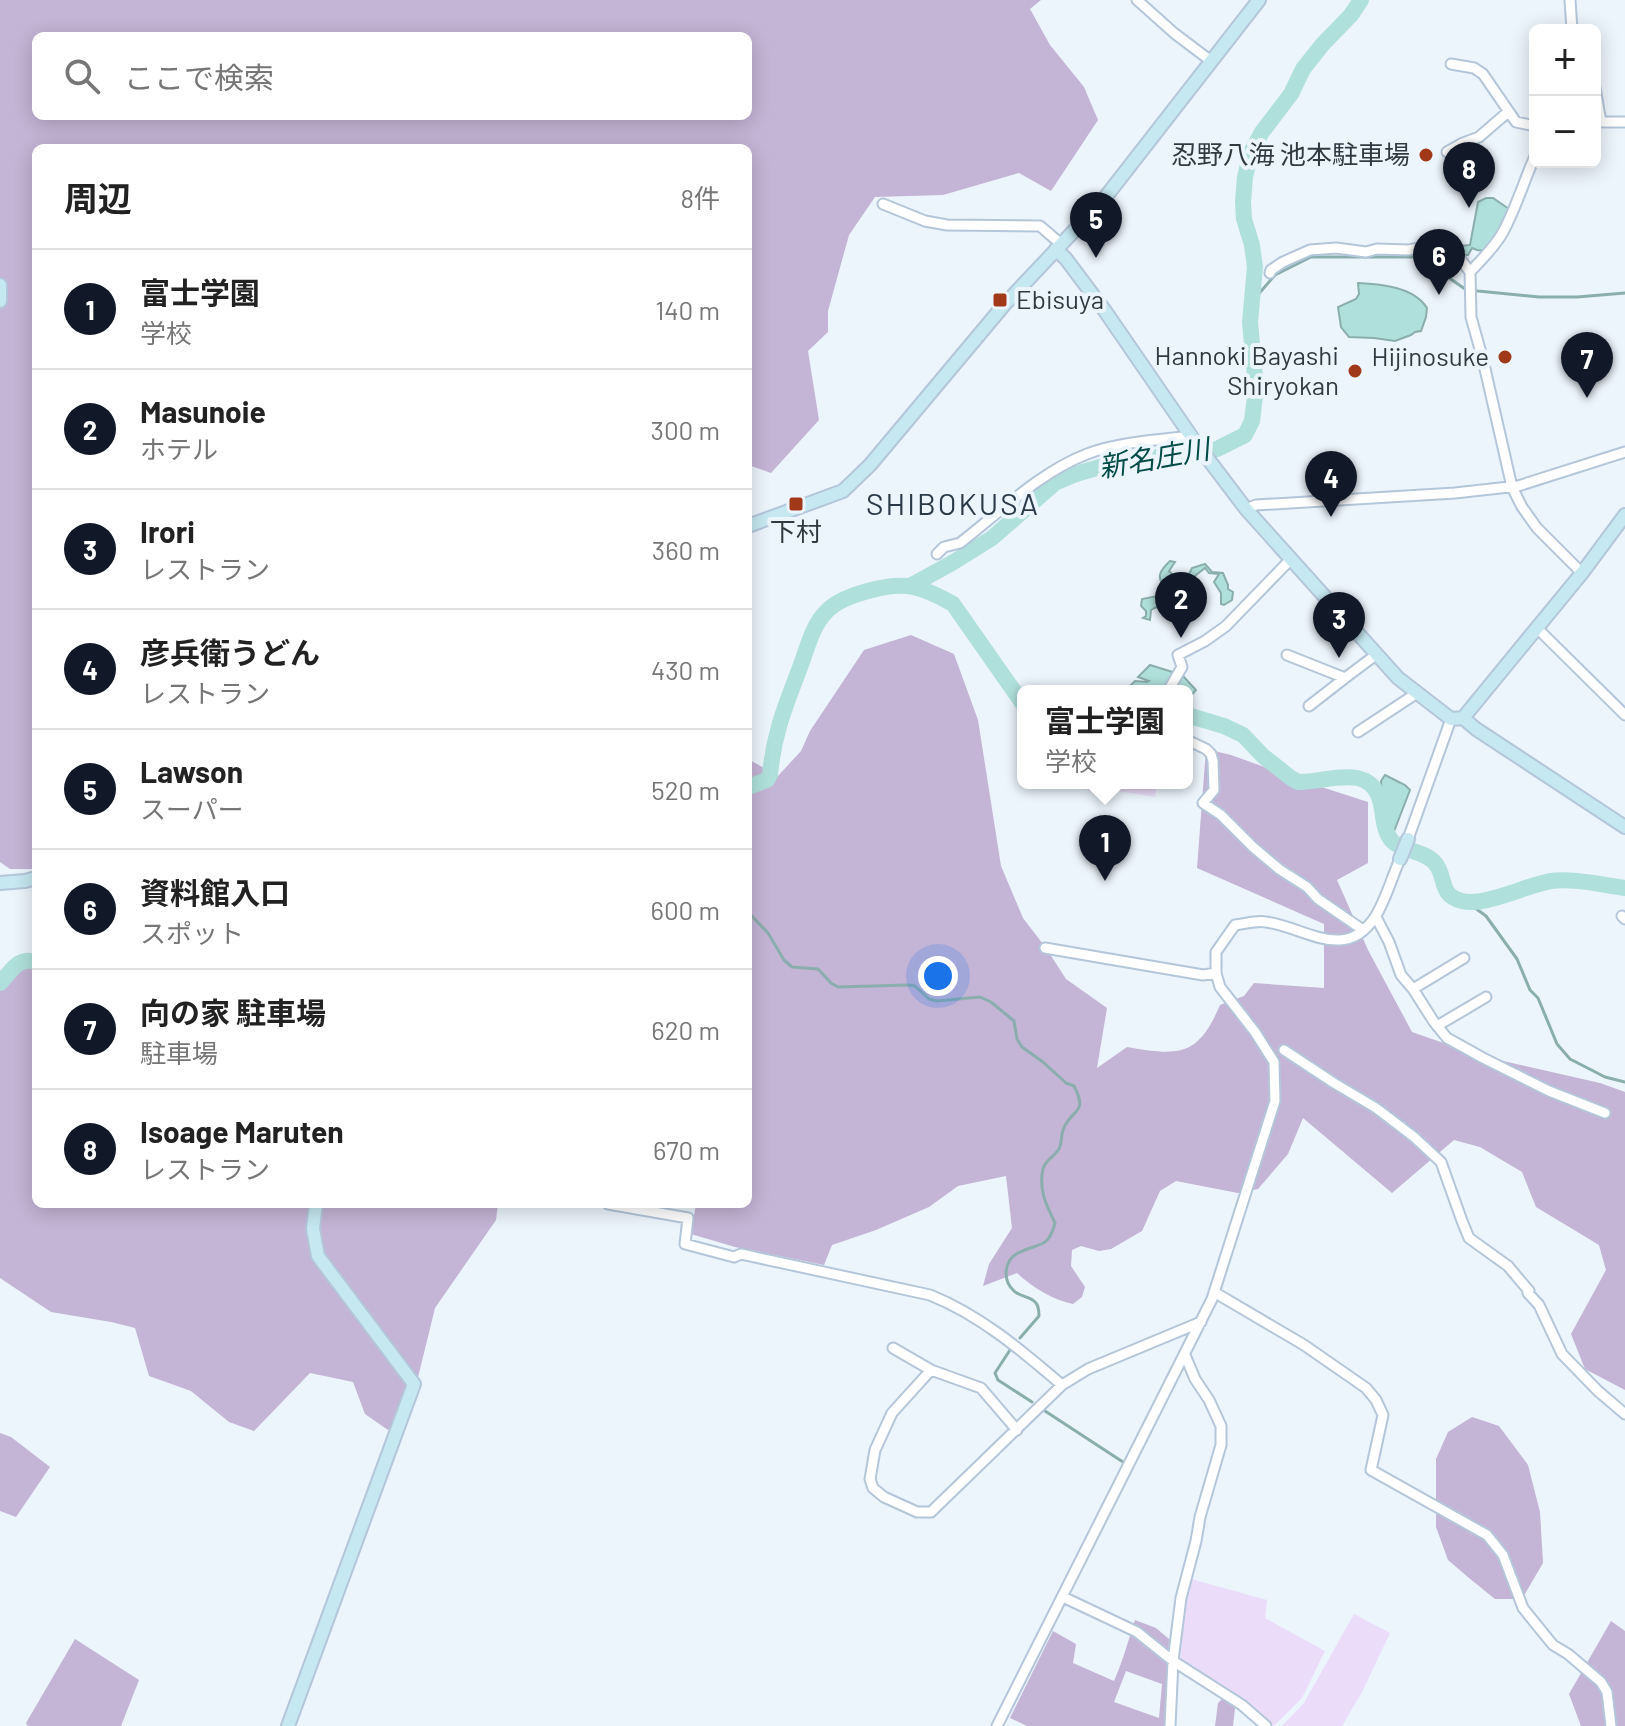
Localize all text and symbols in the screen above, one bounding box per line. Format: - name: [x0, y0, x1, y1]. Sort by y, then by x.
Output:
- map controls: [1529, 24, 1601, 168]
- button: +: [1529, 24, 1601, 96]
- search box: [32, 32, 752, 120]
- icon: search: [60, 54, 104, 98]
- text: ここで検索: [124, 59, 274, 95]
- button: −: [1529, 96, 1601, 168]
- place label: 忍野八海 池本駐車場: [1171, 138, 1410, 169]
- pin: 8: [1443, 142, 1495, 208]
- marker: 忍野八海 池本駐車場: [1417, 146, 1435, 164]
- text: 周辺: [64, 177, 132, 218]
- text: 8件: [680, 182, 720, 213]
- pin: 5: [1070, 192, 1122, 258]
- pin: 6: [1413, 229, 1465, 295]
- text: 富士学園: [140, 274, 260, 310]
- place label: Ebisuya: [1016, 283, 1104, 314]
- marker: Ebisuya: [991, 291, 1009, 309]
- text: 1: [85, 294, 95, 325]
- text: 140 m: [655, 294, 720, 325]
- text: 学校: [140, 317, 192, 348]
- pin: 7: [1561, 332, 1613, 398]
- place label: Hannoki Bayashi Shiryokan: [1154, 339, 1339, 400]
- place label: Hijinosuke: [1372, 340, 1489, 371]
- marker: Hijinosuke: [1496, 348, 1514, 366]
- marker: Hannoki Bayashi Shiryokan: [1346, 362, 1364, 380]
- text: Masunoie: [140, 393, 266, 429]
- text: 2: [83, 414, 97, 445]
- text: 300 m: [651, 414, 720, 445]
- water label: 新名庄川: [1096, 430, 1215, 483]
- text: ホテル: [140, 433, 218, 464]
- pin: 4: [1305, 451, 1357, 517]
- district label: SHIBOKUSA: [866, 485, 1040, 521]
- marker: 下村: [787, 495, 805, 513]
- text: Irori: [140, 513, 195, 549]
- place label: 下村: [770, 515, 822, 546]
- text: 3: [83, 534, 97, 565]
- text: 360 m: [652, 534, 720, 565]
- text: レストラン: [140, 553, 270, 584]
- pin: 2: [1155, 572, 1207, 638]
- pin: 3: [1313, 592, 1365, 658]
- text: 彦兵衛うどん: [140, 634, 320, 670]
- text: 4: [82, 654, 98, 685]
- text: 430 m: [651, 654, 720, 685]
- text: レストラン: [140, 677, 270, 708]
- popup: [1017, 685, 1193, 789]
- text: 富士学園: [1045, 702, 1165, 738]
- text: 学校: [1045, 745, 1097, 776]
- text: Lawson: [140, 753, 243, 789]
- text: 5: [83, 774, 97, 805]
- text: 520 m: [651, 774, 720, 805]
- text: スーパー: [140, 793, 244, 824]
- pin: 1: [1079, 815, 1131, 881]
- text: 資料館入口: [140, 874, 290, 910]
- text: 6: [83, 894, 97, 925]
- text: 600 m: [651, 894, 720, 925]
- text: スポット: [140, 917, 244, 948]
- your location: [918, 956, 958, 996]
- text: 向の家 駐車場: [140, 994, 326, 1030]
- text: 7: [84, 1014, 96, 1045]
- text: 620 m: [651, 1014, 720, 1045]
- text: 駐車場: [140, 1037, 218, 1068]
- text: Isoage Maruten: [140, 1113, 344, 1149]
- text: 8: [83, 1134, 97, 1165]
- text: 670 m: [653, 1134, 720, 1165]
- text: レストラン: [140, 1153, 270, 1184]

